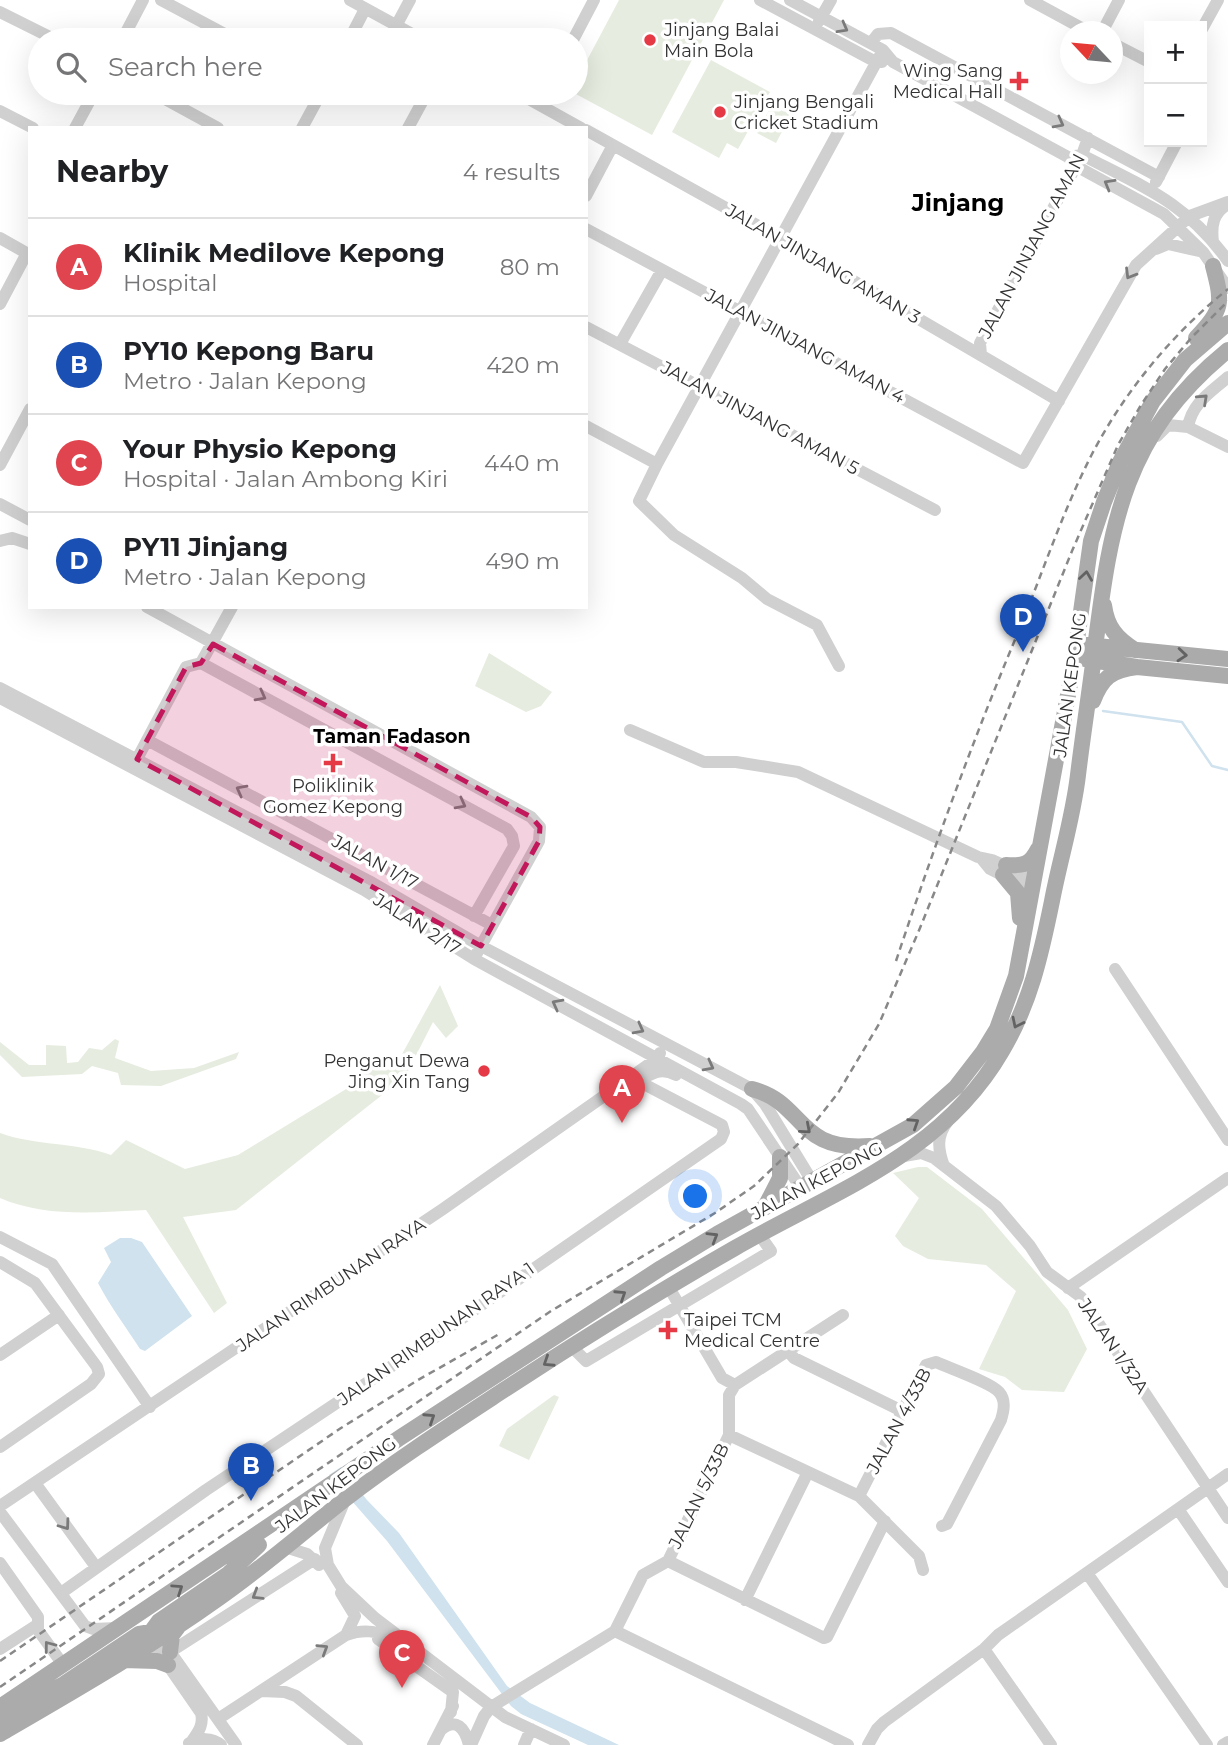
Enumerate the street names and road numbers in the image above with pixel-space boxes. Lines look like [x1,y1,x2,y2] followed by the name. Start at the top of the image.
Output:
[973,150,1090,343] street label: JALAN JINJANG AMAN
[721,199,924,329] street label: JALAN JINJANG AMAN 3
[701,284,909,408] street label: JALAN JINJANG AMAN 4
[656,356,863,480] street label: JALAN JINJANG AMAN 5
[1049,611,1091,760] street label: JALAN KEPONG
[327,830,422,894] street label: JALAN 1/17
[369,888,465,959] street label: JALAN 2/17
[747,1137,887,1225] street label: JALAN KEPONG
[231,1213,430,1357] street label: JALAN RIMBUNAN RAYA
[333,1258,538,1411] street label: JALAN RIMBUNAN RAYA 1
[1073,1293,1153,1398] street label: JALAN 1/32A
[861,1364,936,1479] street label: JALAN 4/33B
[270,1432,401,1538] street label: JALAN KEPONG
[664,1440,734,1553] street label: JALAN 5/33B

